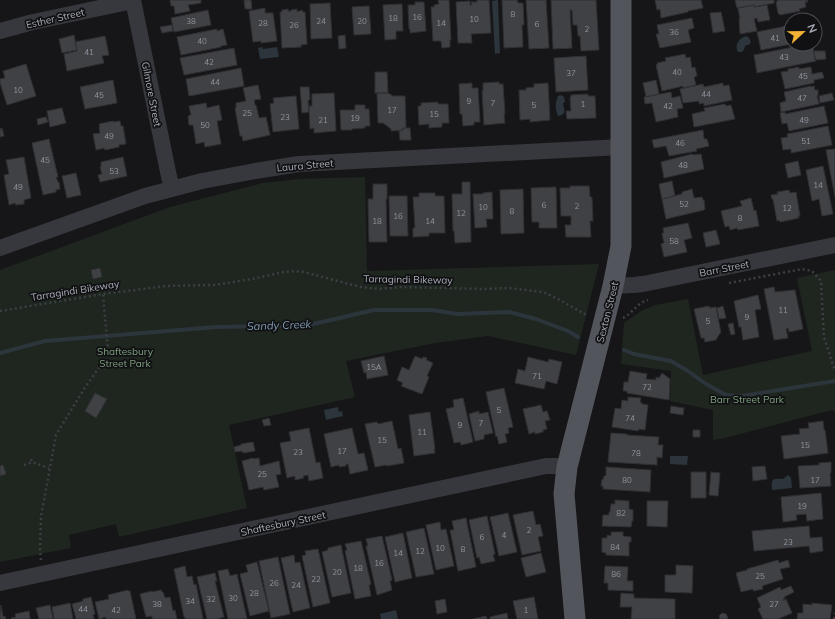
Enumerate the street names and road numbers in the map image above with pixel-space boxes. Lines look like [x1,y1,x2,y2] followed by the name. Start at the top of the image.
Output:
[25,5,86,32] street label: Esther Street
[139,61,164,128] street label: Gilmore Street
[276,156,335,174] street label: Laura Street
[698,257,751,280] street label: Barr Street
[363,272,453,287] street label: Tarragindi Bikeway
[30,277,121,304] street label: Tarragindi Bikeway
[594,280,621,344] street label: Sexton Street
[240,508,327,539] street label: Shaftesbury Street

